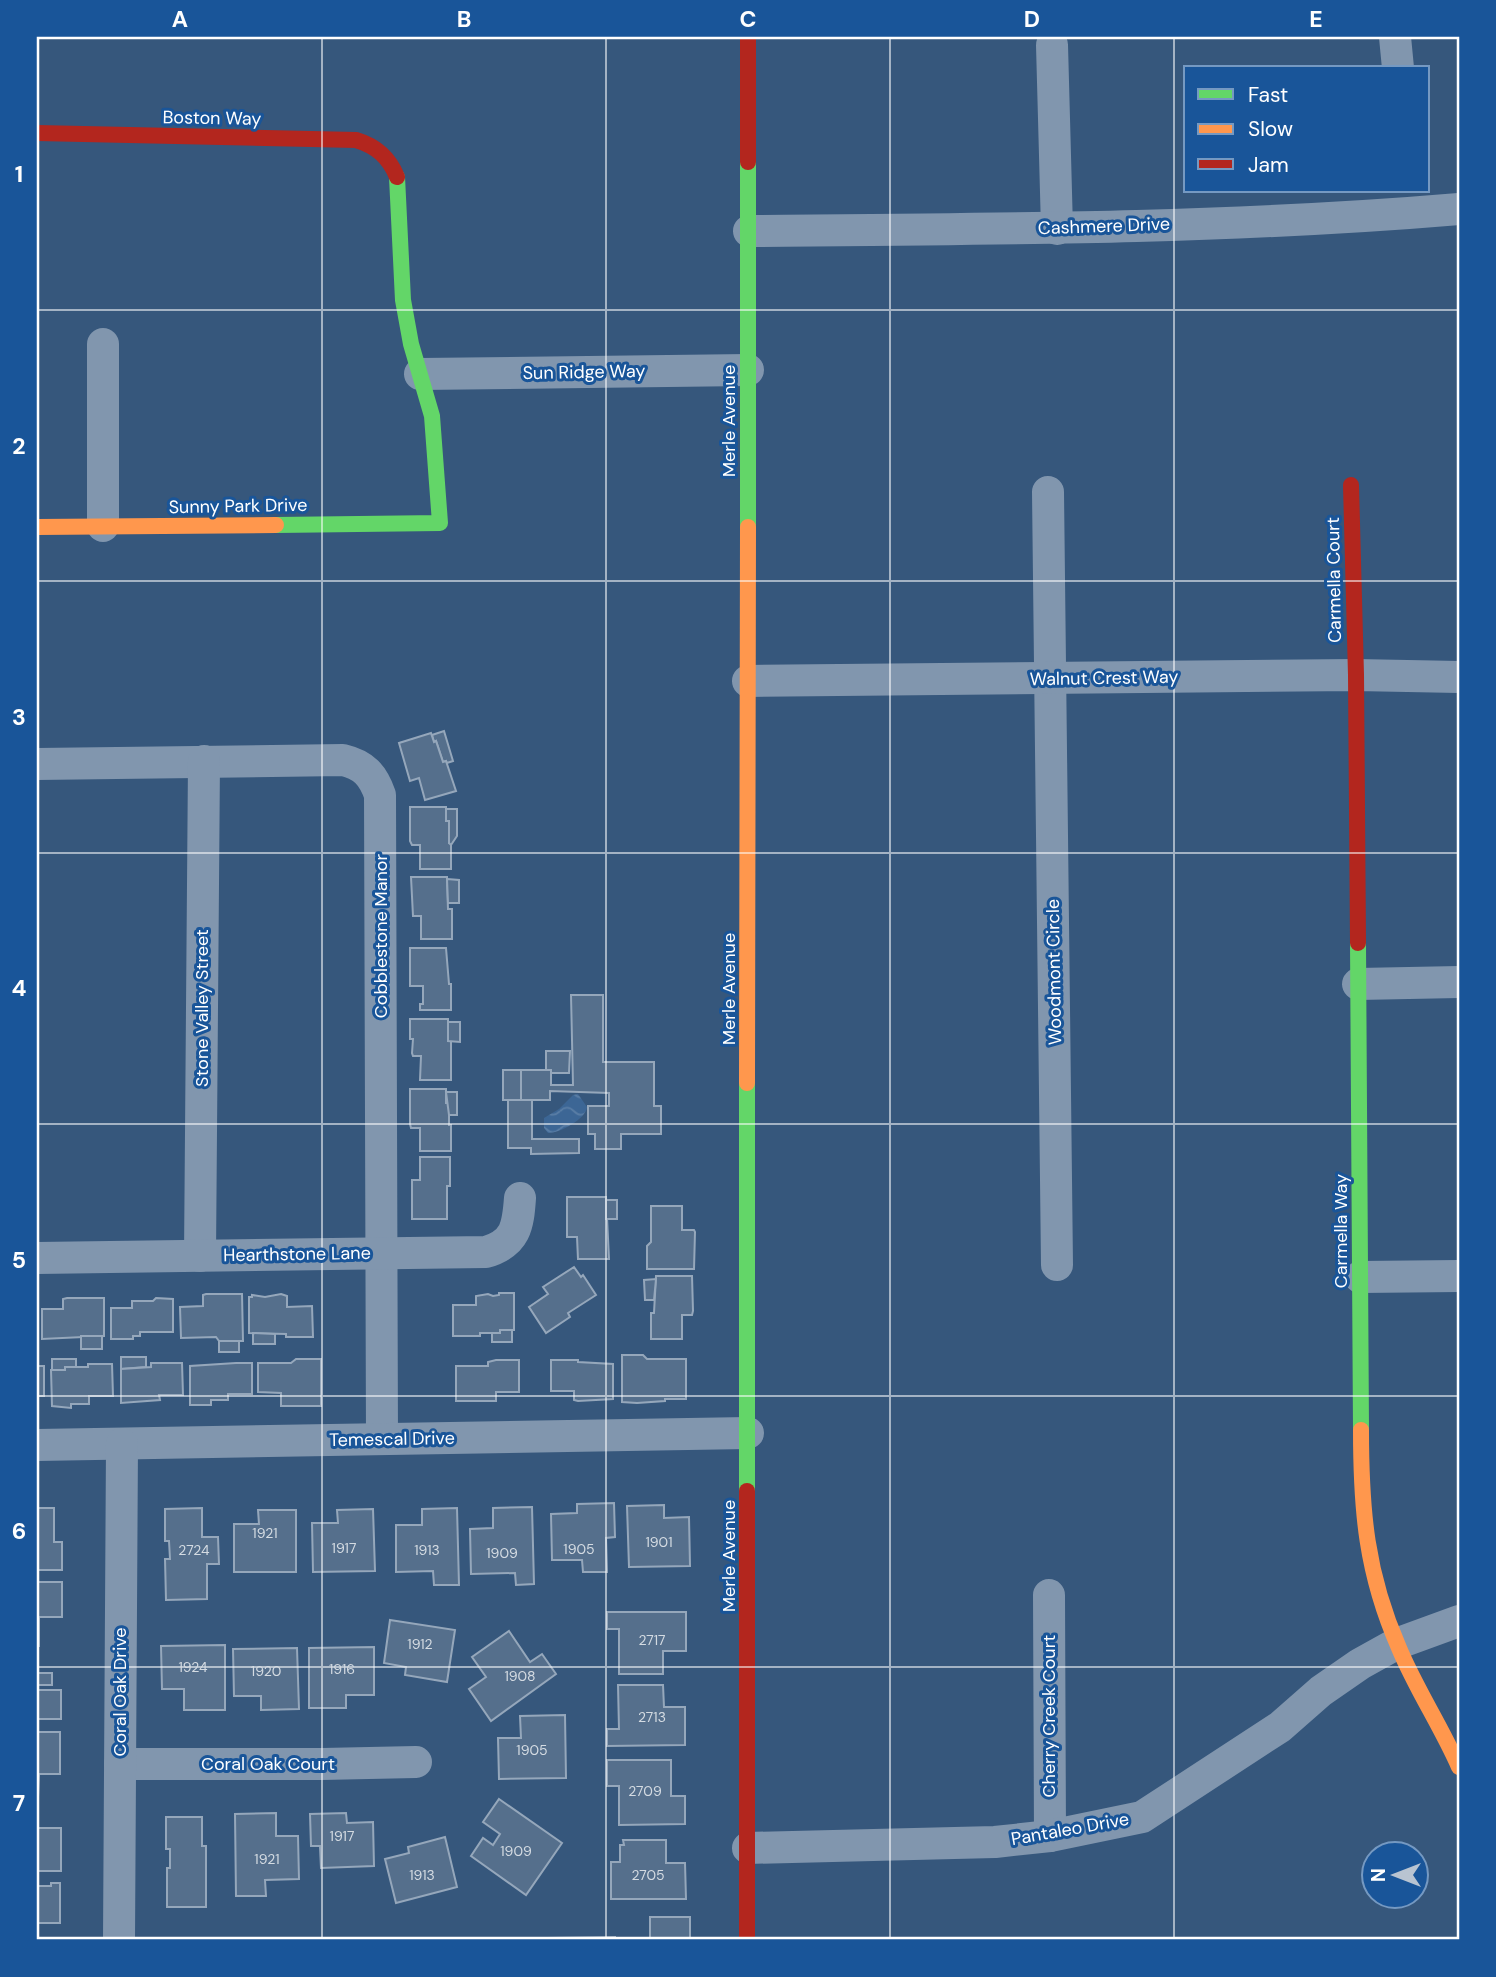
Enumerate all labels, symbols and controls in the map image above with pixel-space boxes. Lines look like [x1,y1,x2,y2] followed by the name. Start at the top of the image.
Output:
[172,4,188,34] text: A
[457,4,471,34] text: B
[740,4,756,34] text: C
[1024,4,1040,34] text: D
[1309,4,1323,34] text: E
[1184,66,1430,192] legend
[1248,81,1288,109] text: Fast
[162,105,262,131] street label: Boston Way
[1248,115,1293,143] text: Slow
[1248,151,1289,179] text: Jam
[15,159,23,189] text: 1
[1037,212,1171,240] street label: Cashmere Drive
[522,359,646,385] street label: Sun Ridge Way
[717,365,741,477] street label: Merle Avenue
[12,431,26,461] text: 2
[168,493,308,519] street label: Sunny Park Drive
[1321,517,1347,643] street label: Carmella Court
[1029,665,1179,691] street label: Walnut Crest Way
[12,702,26,732] text: 3
[369,853,393,1018] street label: Cobblestone Manor
[1041,899,1067,1045] street label: Woodmont Circle
[190,929,214,1087] street label: Stone Valley Street
[717,933,741,1045] street label: Merle Avenue
[12,973,27,1003] text: 4
[1329,1174,1353,1288] street label: Carmella Way
[223,1241,371,1267] street label: Hearthstone Lane
[12,1245,26,1275] text: 5
[329,1426,455,1452] street label: Temescal Drive
[717,1500,741,1612] street label: Merle Avenue
[12,1516,26,1546] text: 6
[252,1524,278,1542] house number: 1921
[645,1533,673,1551] house number: 1901
[332,1539,356,1557] house number: 1917
[563,1540,595,1558] house number: 1905
[178,1541,210,1559] house number: 2724
[414,1541,440,1559] house number: 1913
[486,1544,518,1562] house number: 1909
[108,1627,132,1757] street label: Coral Oak Drive
[638,1631,666,1649] house number: 2717
[407,1635,433,1653] house number: 1912
[1037,1635,1061,1797] street label: Cherry Creek Court
[178,1658,208,1676] house number: 1924
[329,1660,355,1678] house number: 1916
[251,1662,281,1680] house number: 1920
[504,1667,536,1685] house number: 1908
[638,1708,666,1726] house number: 2713
[516,1741,548,1759] house number: 1905
[201,1752,335,1776] street label: Coral Oak Court
[628,1782,662,1800] house number: 2709
[13,1788,25,1818] text: 7
[1009,1807,1131,1851] street label: Pantaleo Drive
[330,1827,354,1845] house number: 1917
[1360,1840,1430,1910] north arrow
[500,1842,532,1860] house number: 1909
[254,1850,280,1868] house number: 1921
[409,1866,435,1884] house number: 1913
[631,1866,665,1884] house number: 2705
[1366,1868,1391,1882] text: N

